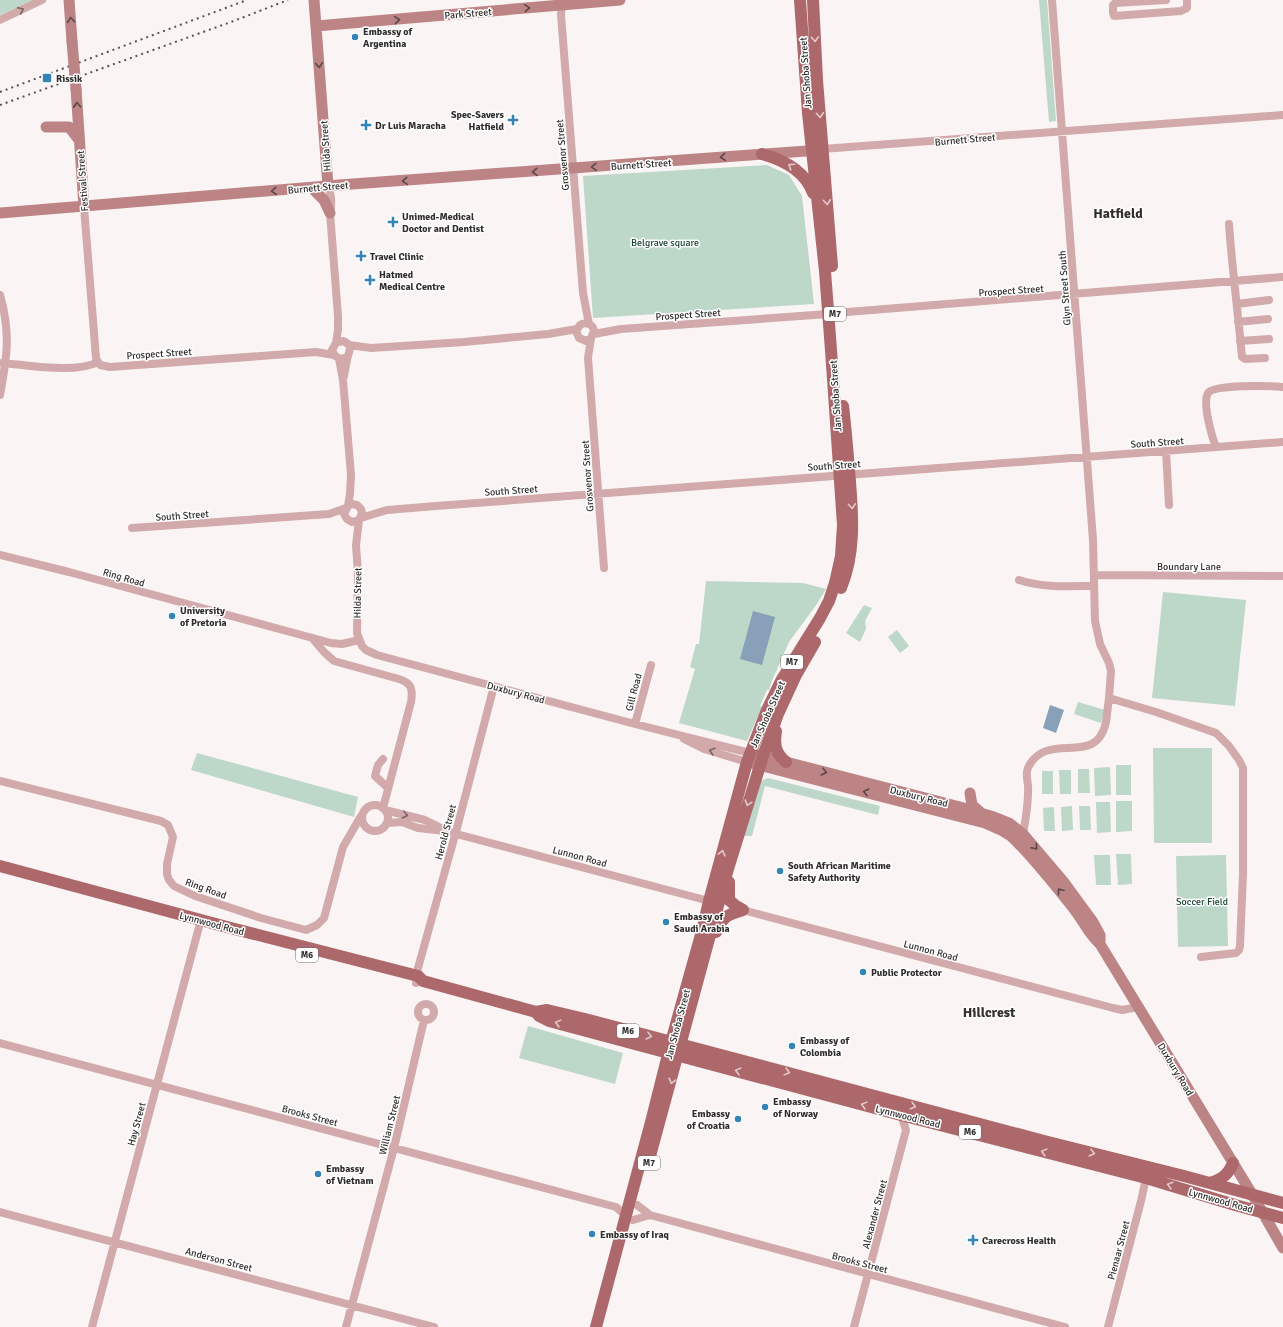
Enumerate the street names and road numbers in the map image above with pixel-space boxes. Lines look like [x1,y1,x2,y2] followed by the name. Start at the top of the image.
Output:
[444,6,493,22] street label: Park Street
[797,36,814,109] street label: Jan Shoba Street
[554,118,572,191] street label: Grosvenor Street
[318,120,334,172] street label: Hilda Street
[934,131,996,149] street label: Burnett Street
[75,149,91,212] street label: Festival Street
[610,157,672,173] street label: Burnett Street
[287,179,349,197] street label: Burnett Street
[1056,250,1074,326] street label: Glyn Street South
[978,283,1045,299] street label: Prospect Street
[655,307,722,323] street label: Prospect Street
[824,307,846,321] road number: M7
[126,346,193,362] street label: Prospect Street
[827,359,844,432] street label: Jan Shoba Street
[1130,435,1185,451] street label: South Street
[579,439,596,512] street label: Grosvenor Street
[807,458,862,474] street label: South Street
[484,483,539,499] street label: South Street
[155,508,210,524] street label: South Street
[1157,561,1221,573] street label: Boundary Lane
[101,566,146,590] street label: Ring Road
[352,567,364,619] street label: Hilda Street
[781,655,803,669] road number: M7
[623,672,645,712] street label: Gill Road
[485,679,546,706] street label: Duxbury Road
[748,679,788,750] street label: Jan Shoba Street
[888,784,949,810] street label: Duxbury Road
[433,803,459,861] street label: Herold Street
[551,844,608,870] street label: Lunnon Road
[183,876,228,902] street label: Ring Road
[178,910,245,938] street label: Lynnwood Road
[902,938,959,964] street label: Lunnon Road
[296,948,318,962] road number: M6
[663,988,693,1060] street label: Jan Shoba Street
[617,1024,639,1038] road number: M6
[1155,1041,1196,1098] street label: Duxbury Road
[377,1094,403,1156] street label: William Street
[125,1101,149,1147] street label: Hay Street
[280,1103,340,1129] street label: Brooks Street
[874,1103,942,1131] street label: Lynnwood Road
[959,1125,981,1139] road number: M6
[638,1156,660,1170] road number: M7
[860,1178,890,1250] street label: Alexander Street
[1187,1186,1254,1216] street label: Lynnwood Road
[1105,1219,1133,1281] street label: Pienaar Street
[184,1245,254,1275] street label: Anderson Street
[830,1250,890,1276] street label: Brooks Street

